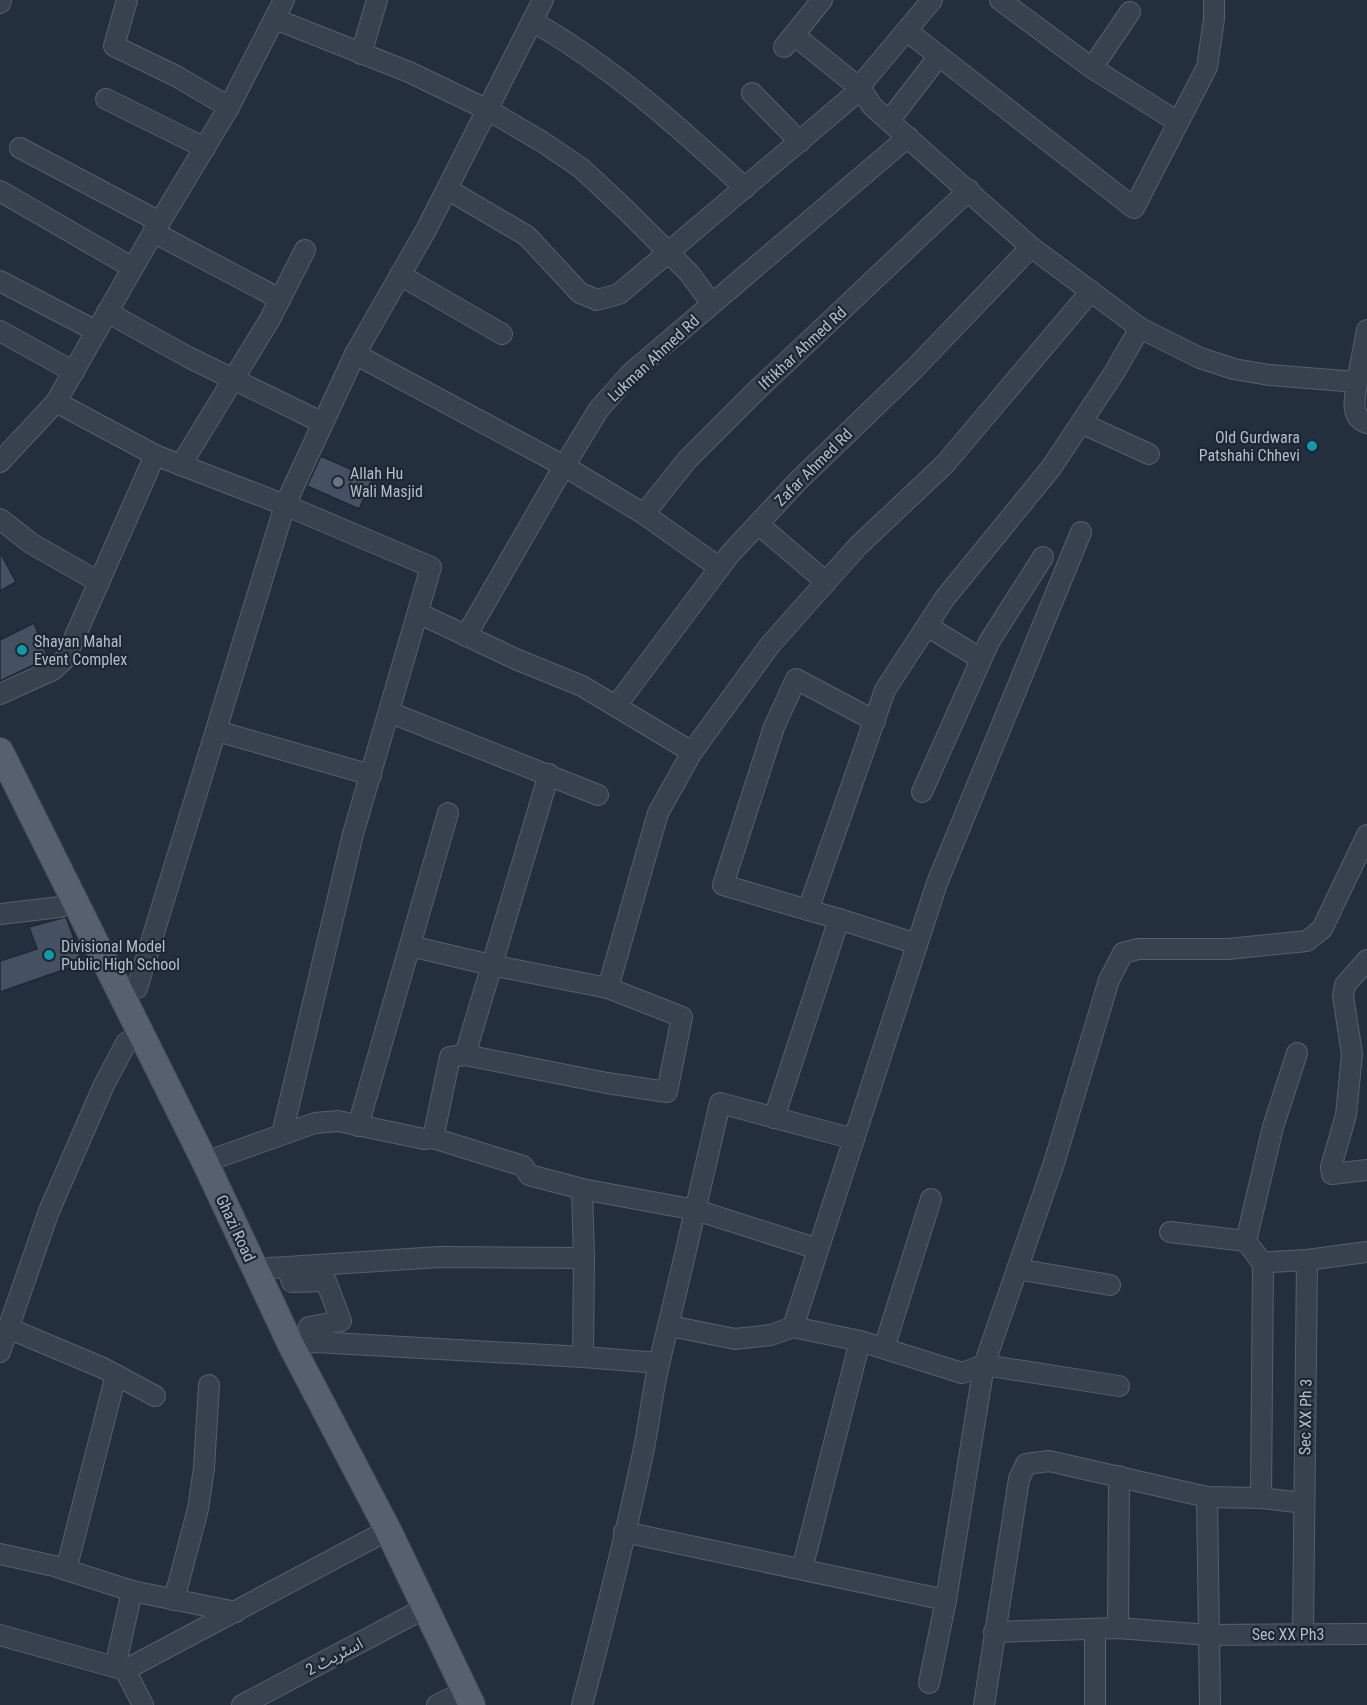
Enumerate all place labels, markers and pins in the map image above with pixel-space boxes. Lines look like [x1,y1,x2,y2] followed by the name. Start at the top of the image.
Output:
[1199,428,1300,465] place label: Old Gurdwara Patshahi Chhevi
[1305,439,1319,453] marker: Old Gurdwara Patshahi Chhevi
[350,464,423,501] place label: Allah Hu Wali Masjid
[331,475,345,489] marker: Allah Hu Wali Masjid
[34,632,127,669] place label: Shayan Mahal Event Complex
[15,643,29,657] marker: Shayan Mahal Event Complex
[61,937,180,974] place label: Divisional Model Public High School
[42,948,56,962] marker: Divisional Model Public High School

